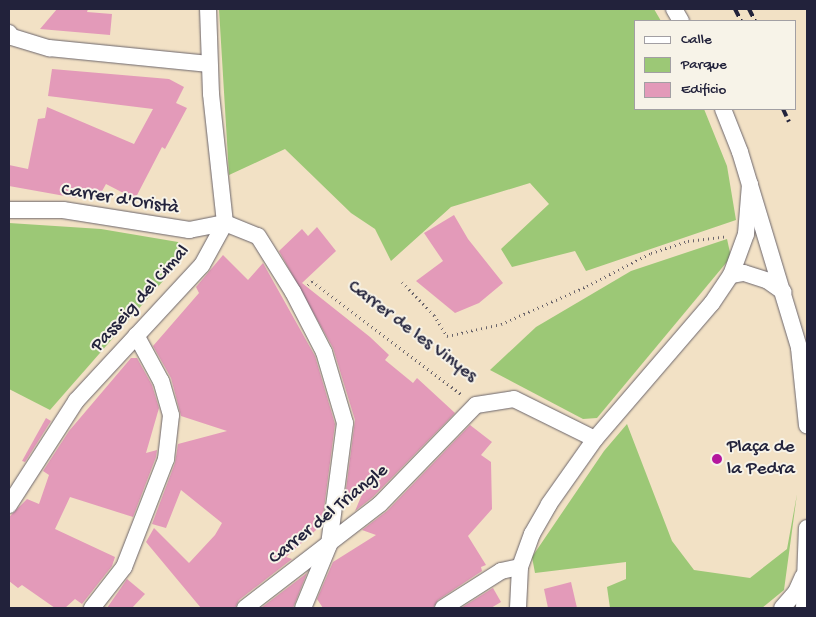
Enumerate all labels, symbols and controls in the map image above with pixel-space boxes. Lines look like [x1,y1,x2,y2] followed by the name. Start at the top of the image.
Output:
[634,20,796,110] legend
[681,31,712,49] text: Calle
[681,56,727,74] text: Parque
[681,81,726,99] text: Edificio
[60,179,180,221] street label: Carrer d'Oristà
[87,241,195,357] street label: Passeig del Cimal
[343,276,481,388] street label: Carrer de les Vinyes
[727,437,795,481] place label: Plaça de la Pedra
[711,453,723,465] marker: Plaça de la Pedra
[265,460,393,570] street label: Carrer del Triangle

